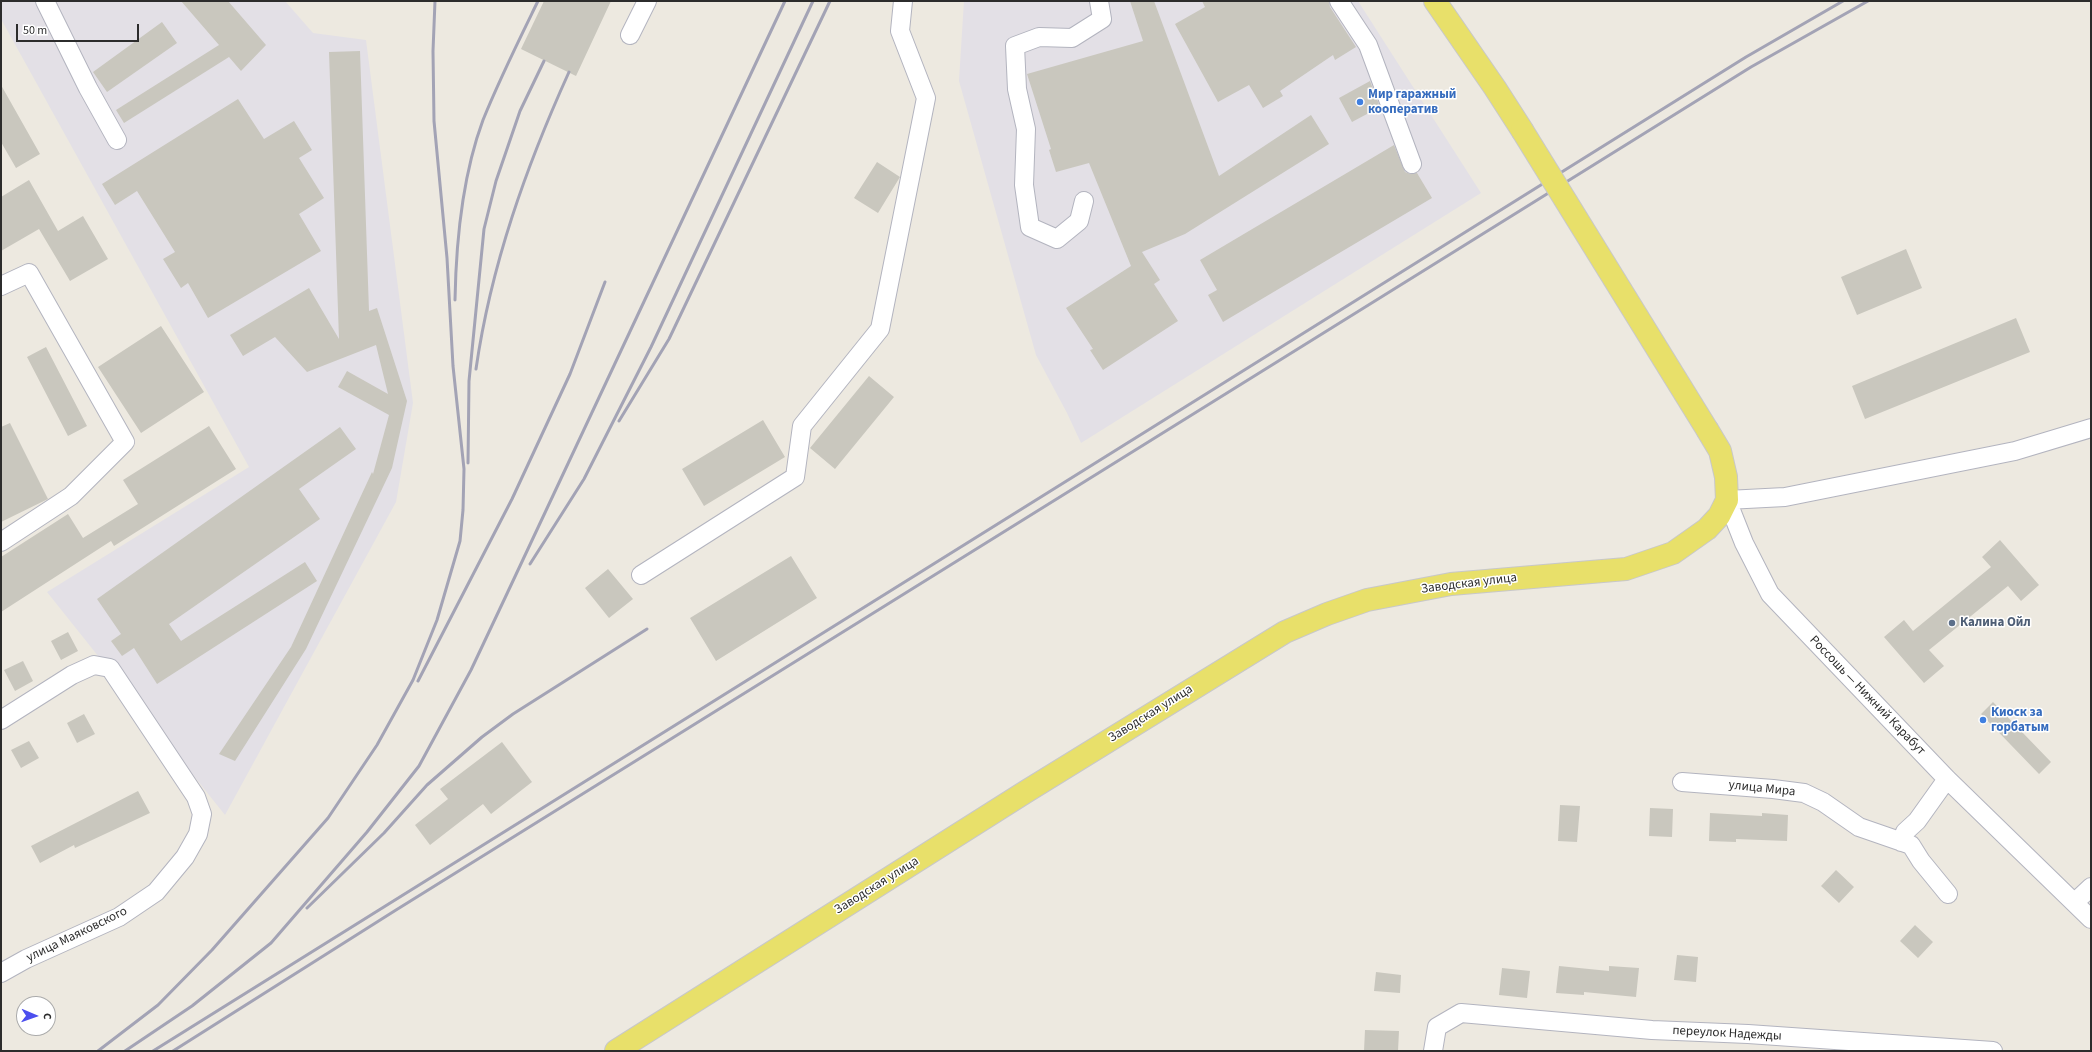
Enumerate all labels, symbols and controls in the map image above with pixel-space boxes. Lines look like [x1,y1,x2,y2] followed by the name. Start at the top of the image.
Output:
[18,16,141,42] scale bar
[23,22,47,39] text: 50 m
[1368,87,1456,118] place label: Мир гаражный кооператив
[1355,97,1365,107] marker: Мир гаражный кооператив
[1420,570,1518,598] street label: Заводская улица
[1960,615,2031,631] place label: Калина Ойл
[1947,618,1957,628] marker: Калина Ойл
[1806,633,1928,759] street label: Россошь — Нижний Карабут
[1106,682,1196,746] street label: Заводская улица
[1991,705,2049,736] place label: Киоск за горбатым
[1978,715,1988,725] marker: Киоск за горбатым
[1728,778,1796,800] street label: улица Мира
[832,854,922,918] street label: Заводская улица
[24,904,130,966] street label: улица Маяковского
[16,996,56,1036] north arrow
[40,1013,55,1020] text: С
[1672,1023,1782,1045] street label: переулок Надежды

